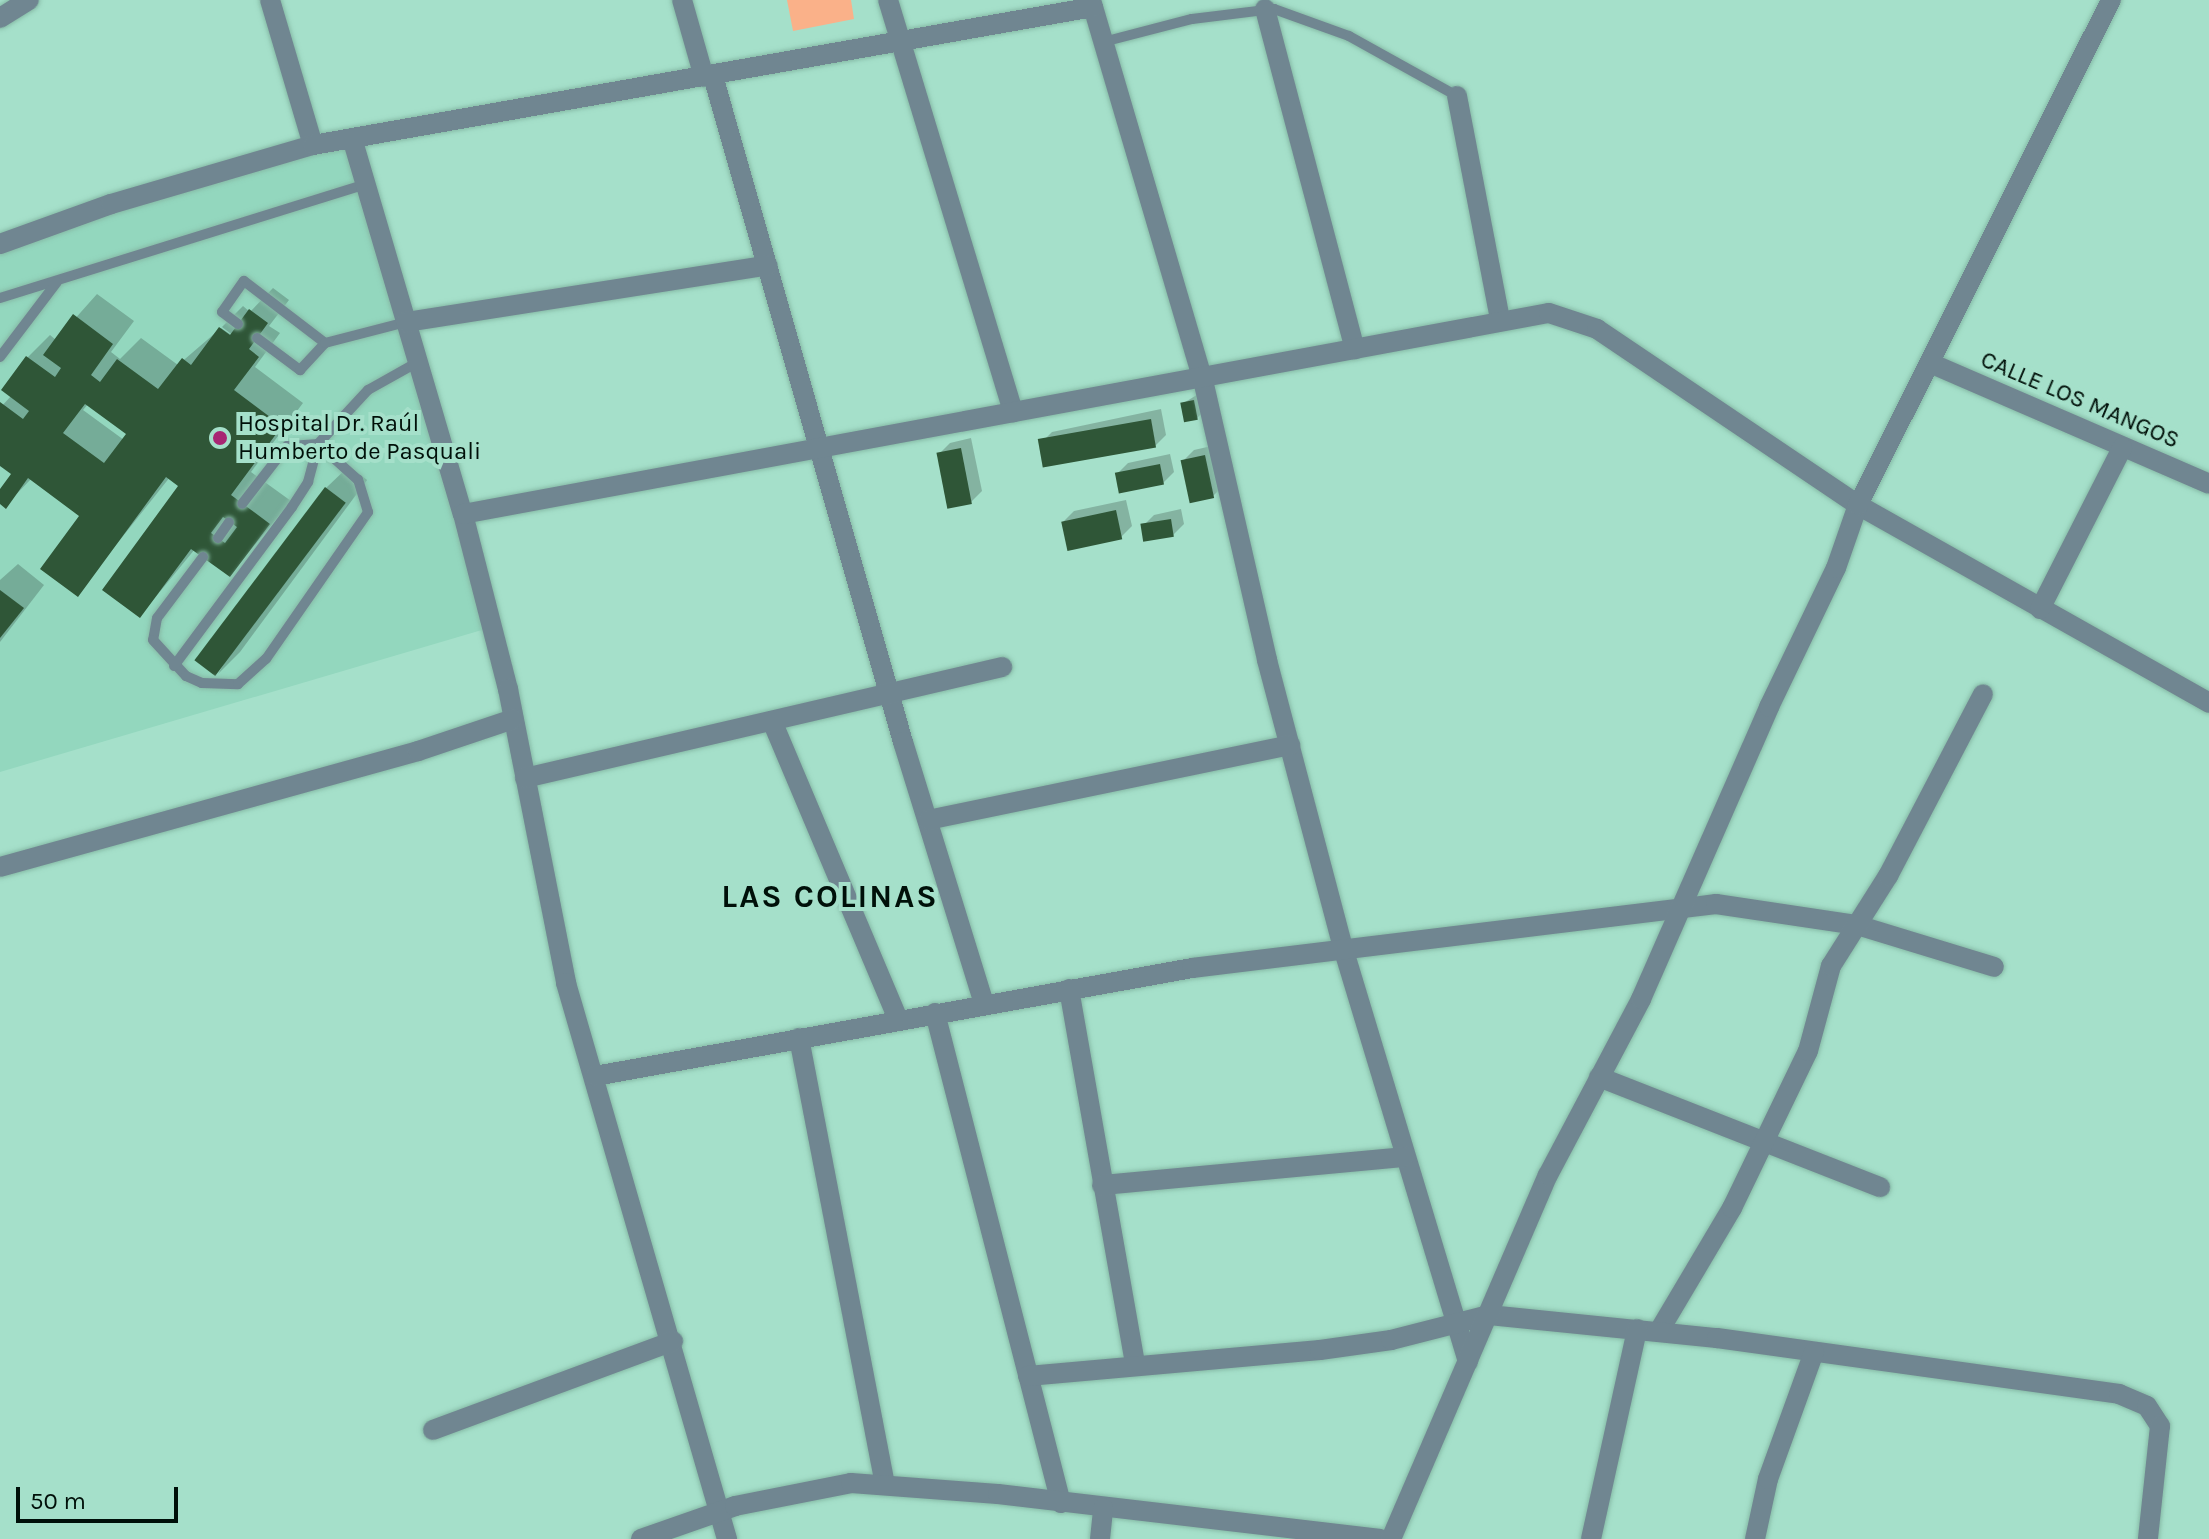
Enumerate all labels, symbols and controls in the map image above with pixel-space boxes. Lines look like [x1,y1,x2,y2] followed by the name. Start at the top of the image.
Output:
[1976,345,2184,455] street label: CALLE LOS MANGOS
[238,410,481,466] place label: Hospital Dr. Raúl Humberto de Pasquali
[209,427,231,449] marker: Hospital Dr. Raúl Humberto de Pasquali
[721,878,939,916] district label: LAS COLINAS
[20,1471,182,1521] scale bar
[30,1487,86,1515] text: 50 m

